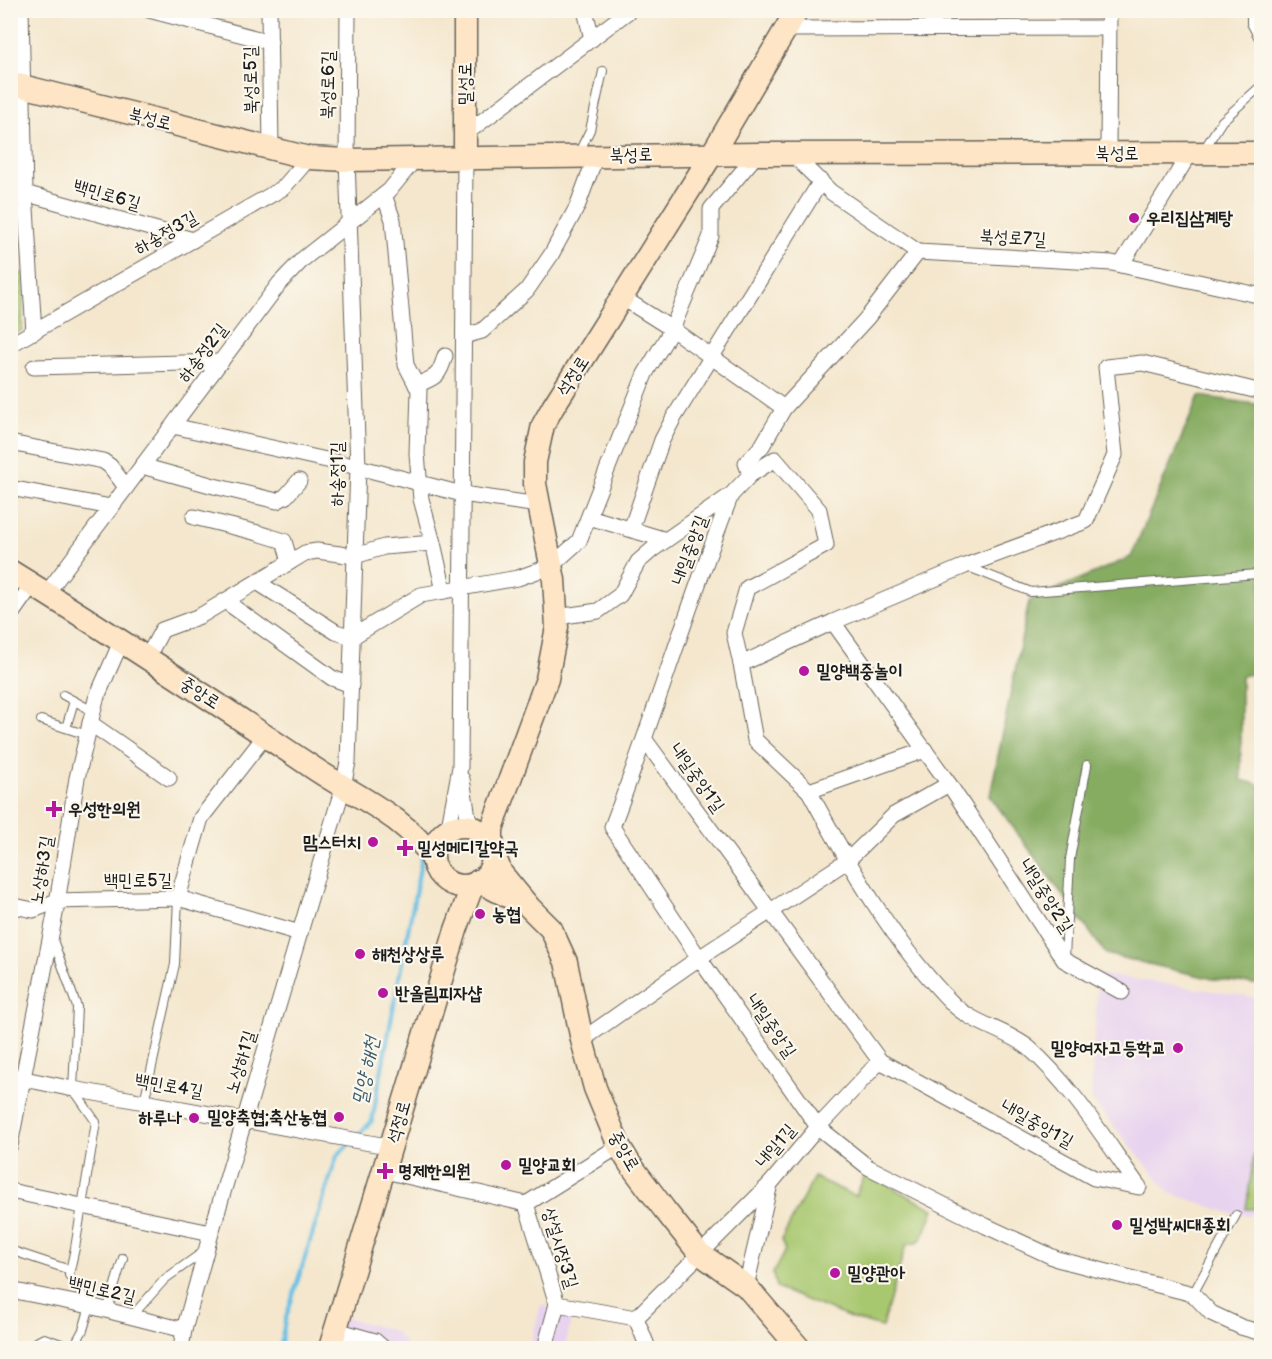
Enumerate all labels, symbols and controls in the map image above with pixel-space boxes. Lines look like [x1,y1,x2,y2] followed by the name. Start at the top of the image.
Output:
[240,45,262,114] street label: 북성로5길
[317,50,339,120] street label: 북성로6길
[455,62,476,106] street label: 밀성로
[126,104,174,134] street label: 북성로
[1095,143,1139,164] street label: 북성로
[609,144,653,166] street label: 북성로
[71,175,144,215] street label: 백민로6길
[131,206,202,259] street label: 하송정3길
[1146,208,1233,229] place label: 우리집삼계탕
[1127,211,1141,225] marker: 우리집삼계탕
[979,226,1047,250] street label: 북성로7길
[174,319,232,387] street label: 하송정2길
[552,352,594,400] street label: 석정로
[327,441,348,506] street label: 하송정1길
[668,512,712,588] street label: 내일중앙길
[816,661,903,682] place label: 밀양백중놀이
[797,664,811,678] marker: 밀양백중놀이
[176,672,224,714] street label: 중앙로
[665,740,729,817] street label: 내일중앙1길
[68,799,140,820] place label: 우성한의원
[45,800,63,818] marker: 우성한의원
[303,832,361,853] place label: 맘스터치
[26,834,58,906] street label: 노상하3길
[366,835,380,849] marker: 맘스터치
[417,838,518,859] place label: 밀성메디칼약국
[398,841,412,855] marker: 밀성메디칼약국
[1015,855,1078,937] street label: 내일중앙2길
[104,870,173,891] street label: 백민로5길
[492,904,521,925] place label: 농협
[473,907,487,921] marker: 농협
[372,944,444,965] place label: 해천상상루
[353,947,367,961] marker: 해천상상루
[395,983,482,1004] place label: 반올림피자샵
[376,986,390,1000] marker: 반올림피자샵
[742,990,801,1062] street label: 내일중앙길
[221,1027,261,1096] street label: 노상하1길
[348,1033,385,1108] water label: 밀양 해천
[1050,1038,1166,1059] place label: 밀양여자고등학교
[1171,1041,1185,1055] marker: 밀양여자고등학교
[133,1070,205,1102] street label: 백민로4길
[997,1096,1077,1153] street label: 내일중앙1길
[383,1098,415,1146] street label: 석정로
[207,1107,327,1128] place label: 밀양축협;축산농협
[139,1108,183,1129] place label: 하루나
[332,1110,346,1124] marker: 밀양축협;축산농협
[187,1111,201,1125] marker: 하루나
[752,1120,801,1172] street label: 내일1길
[604,1127,644,1175] street label: 중앙로
[518,1155,576,1176] place label: 밀양교회
[499,1158,513,1172] marker: 밀양교회
[398,1161,470,1182] place label: 명제한의원
[376,1162,394,1180] marker: 명제한의원
[538,1205,582,1291] street label: 상설시장3길
[1129,1215,1230,1236] place label: 밀성박씨대종회
[1110,1218,1124,1232] marker: 밀성박씨대종회
[847,1263,905,1284] place label: 밀양관아
[828,1266,842,1280] marker: 밀양관아
[66,1272,138,1308] street label: 백민로2길

